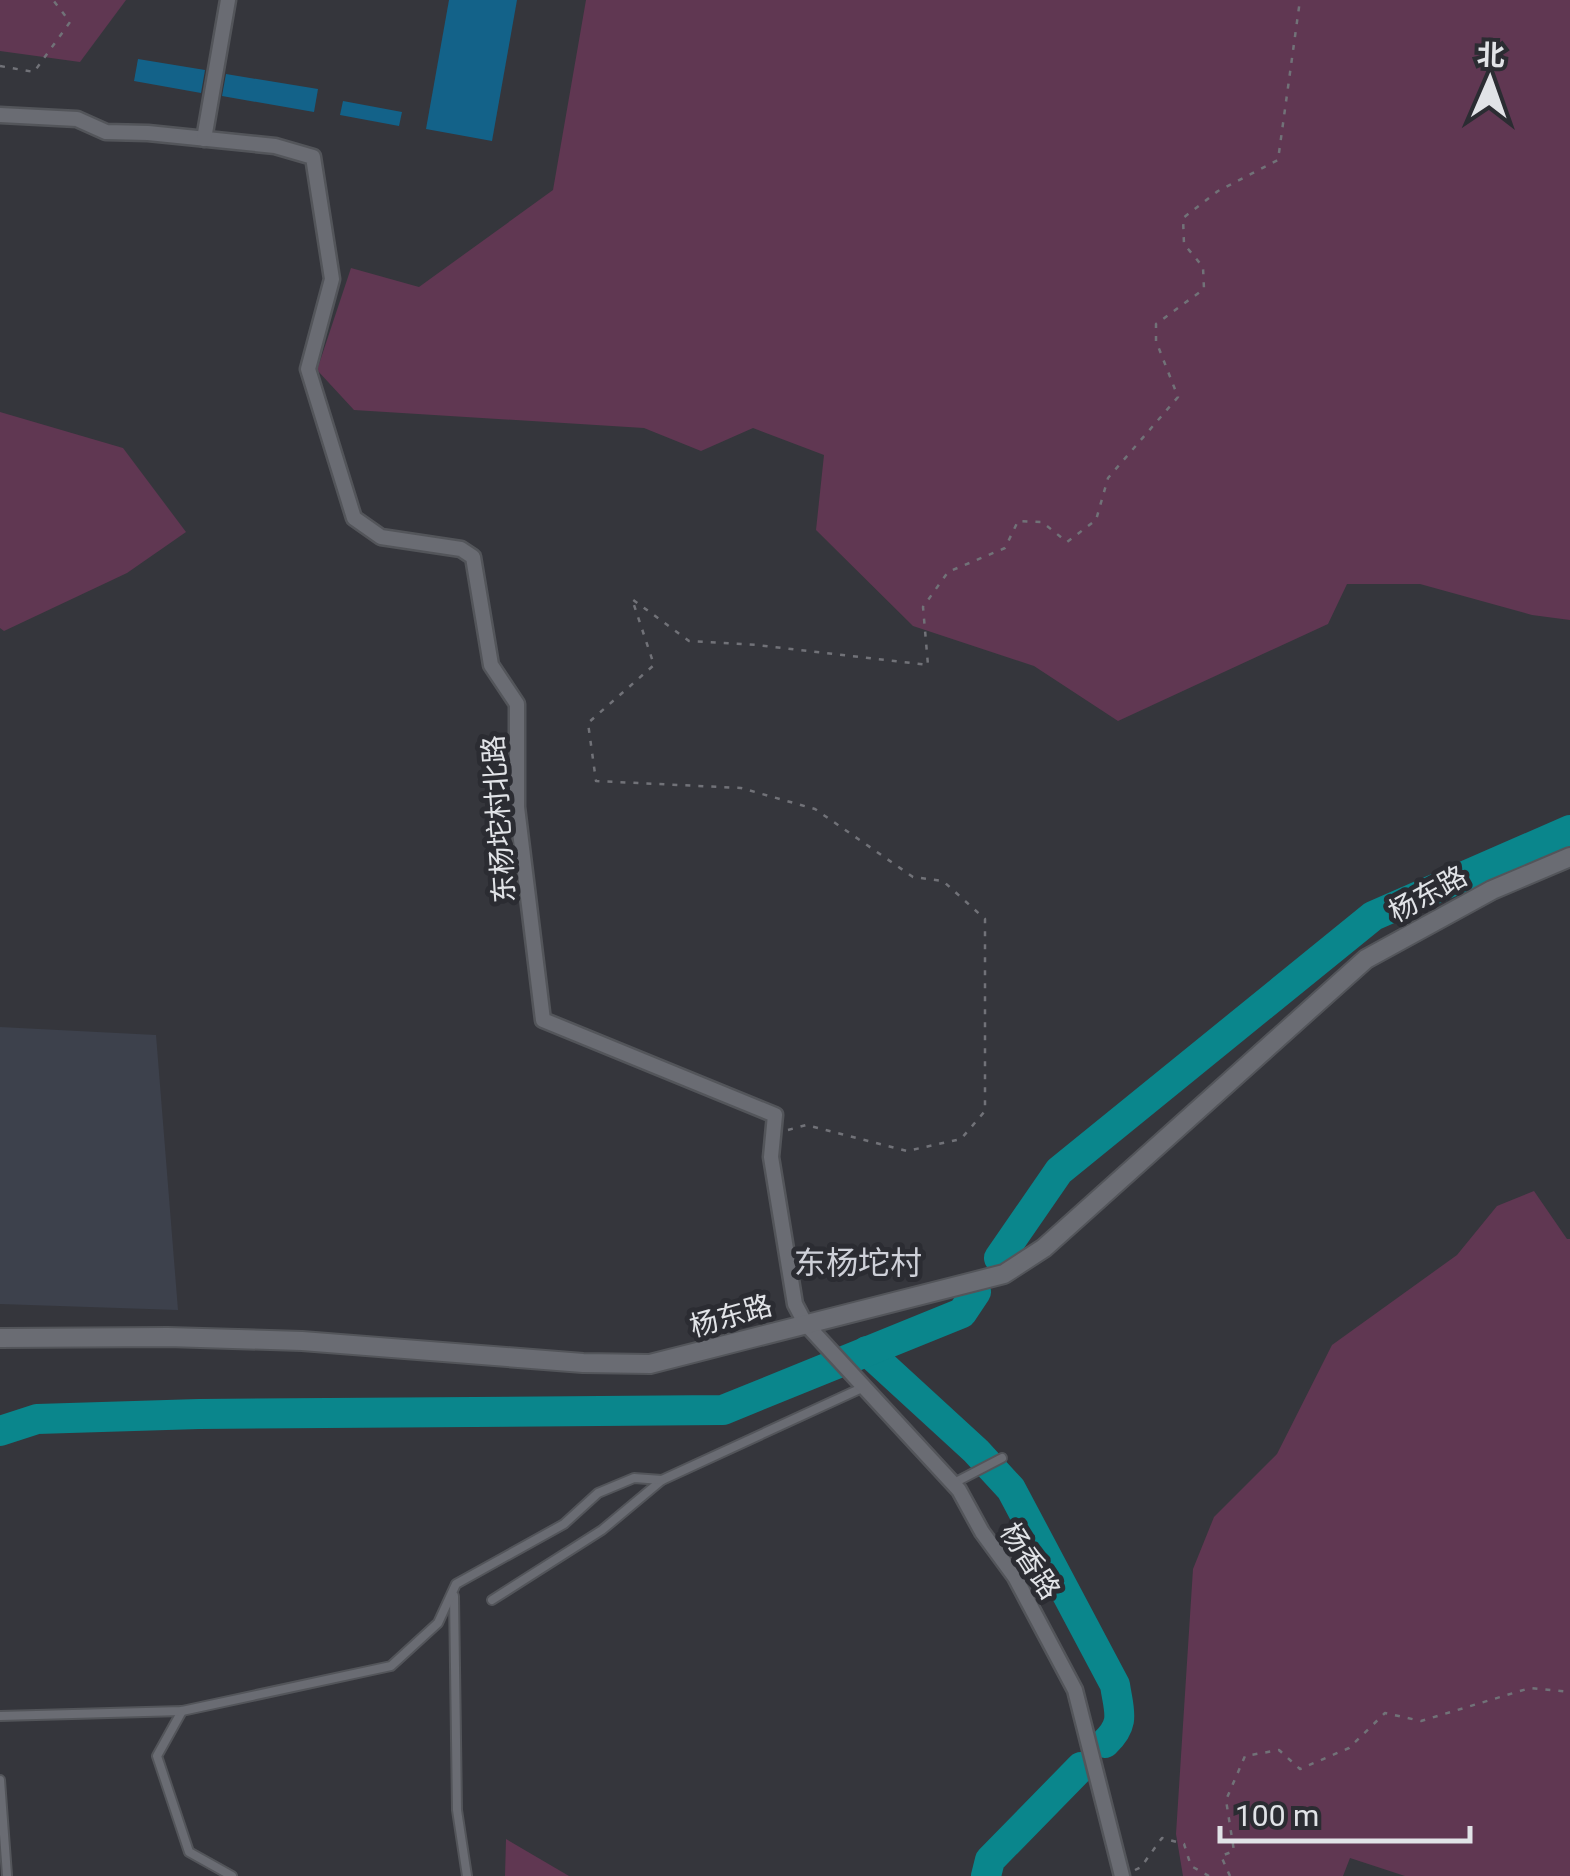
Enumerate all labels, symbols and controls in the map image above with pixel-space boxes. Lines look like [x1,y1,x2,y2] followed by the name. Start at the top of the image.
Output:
[1440,30,1540,130] north arrow
[1476,39,1505,72] text: 北
[477,734,521,904] street label: 东杨坨村北路
[1383,859,1473,929] street label: 杨东路
[794,1244,922,1282] district label: 东杨坨村
[686,1289,776,1343] street label: 杨东路
[993,1517,1067,1605] street label: 杨香路
[1220,1781,1470,1843] scale bar
[1235,1798,1319,1833] text: 100 m

